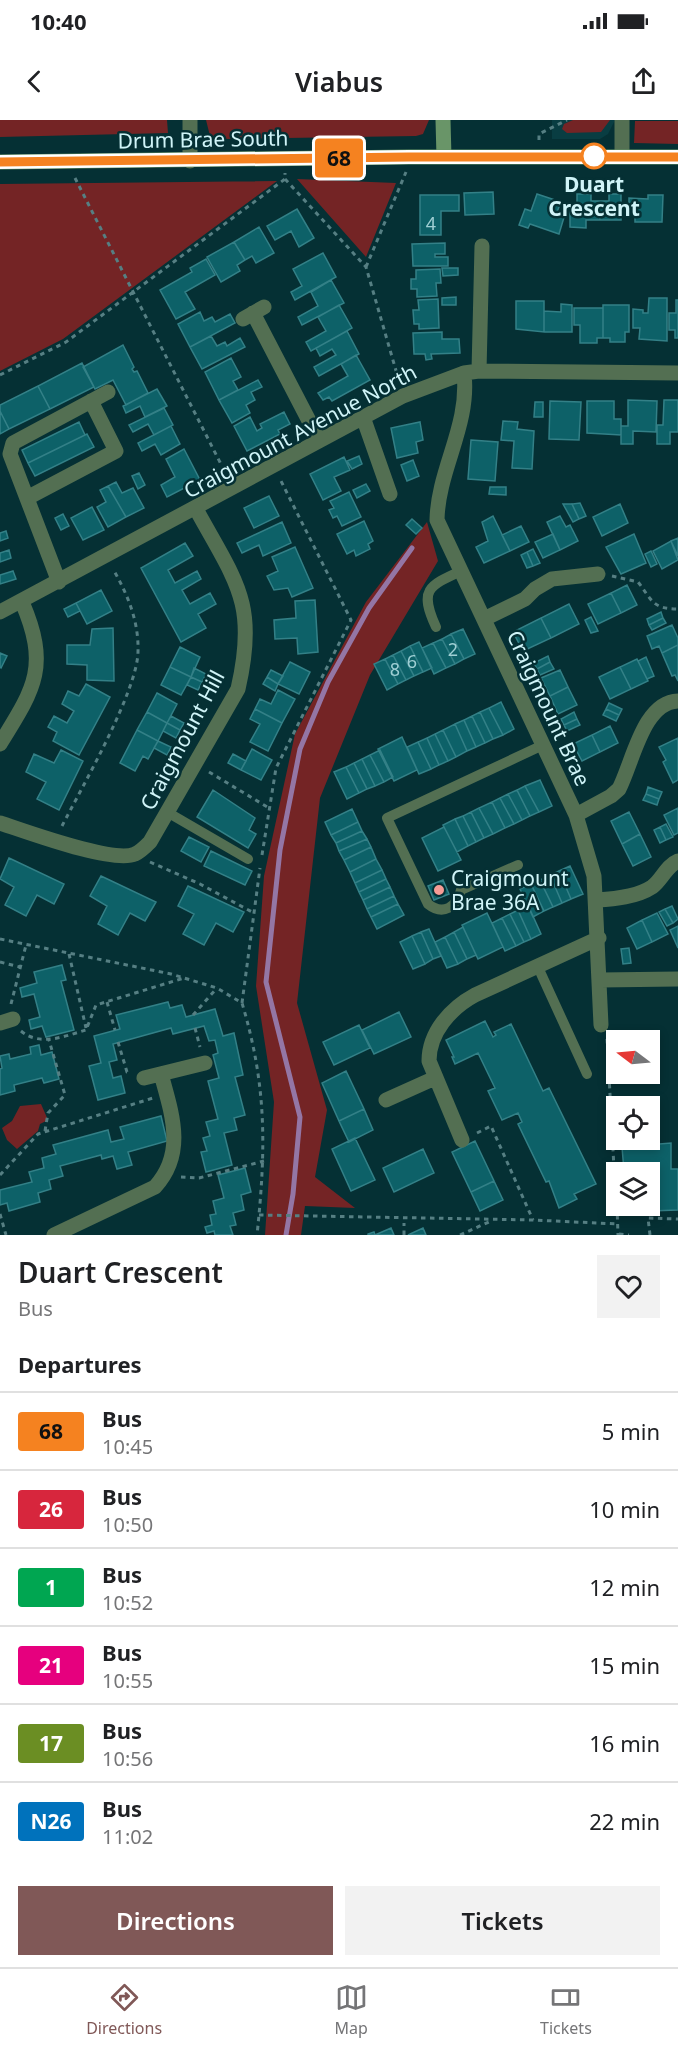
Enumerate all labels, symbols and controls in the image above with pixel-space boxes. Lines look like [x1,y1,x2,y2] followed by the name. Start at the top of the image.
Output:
[30,6,87,36] text: 10:40
[295,63,383,100] text: Viabus
[18,65,51,98] icon: back
[627,65,660,98] icon: share
[117,124,289,154] street label: Drum Brae South
[312,138,366,177] line badge: 68
[581,143,607,169] marker: Duart Crescent
[327,144,351,172] text: 68
[548,170,640,222] place label: Duart Crescent
[426,211,436,235] house number: 4
[179,358,421,504] street label: Craigmount Avenue North
[501,626,597,790] street label: Craigmount Brae
[448,637,458,661] house number: 2
[407,649,417,673] house number: 6
[390,657,400,681] house number: 8
[133,665,231,815] street label: Craigmount Hill
[451,864,569,916] place label: Craigmount Brae 36A
[432,883,446,897] marker: Craigmount Brae 36A
[606,1030,660,1084] north arrow
[606,1030,660,1216] map controls
[606,1096,660,1150] button: locate
[606,1162,660,1216] button: layers
[18,1253,223,1291] text: Duart Crescent
[597,1255,660,1318] button: heart
[18,1295,53,1322] text: Bus
[18,1349,142,1379] text: Departures
[102,1403,142,1433] text: Bus
[602,1416,660,1446] text: 5 min
[39,1417,63,1445] text: 68
[102,1433,153,1460] text: 10:45
[102,1481,142,1511] text: Bus
[589,1494,660,1524] text: 10 min
[39,1495,63,1523] text: 26
[102,1511,153,1538] text: 10:50
[102,1559,142,1589] text: Bus
[589,1572,660,1602] text: 12 min
[45,1573,57,1601] text: 1
[102,1589,153,1616] text: 10:52
[102,1637,142,1667] text: Bus
[589,1650,660,1680] text: 15 min
[39,1651,63,1679] text: 21
[102,1667,153,1694] text: 10:55
[102,1715,142,1745] text: Bus
[589,1728,660,1758] text: 16 min
[39,1729,63,1757] text: 17
[102,1745,153,1772] text: 10:56
[102,1793,142,1823] text: Bus
[589,1806,660,1836] text: 22 min
[30,1807,72,1835] text: N26
[102,1823,153,1850] text: 11:02
[18,1886,333,1955] button: Directions
[345,1886,660,1955] button: Tickets
[86,1981,162,2039] tab: Directions
[334,1981,368,2039] tab: Map
[540,1981,592,2039] tab: Tickets

